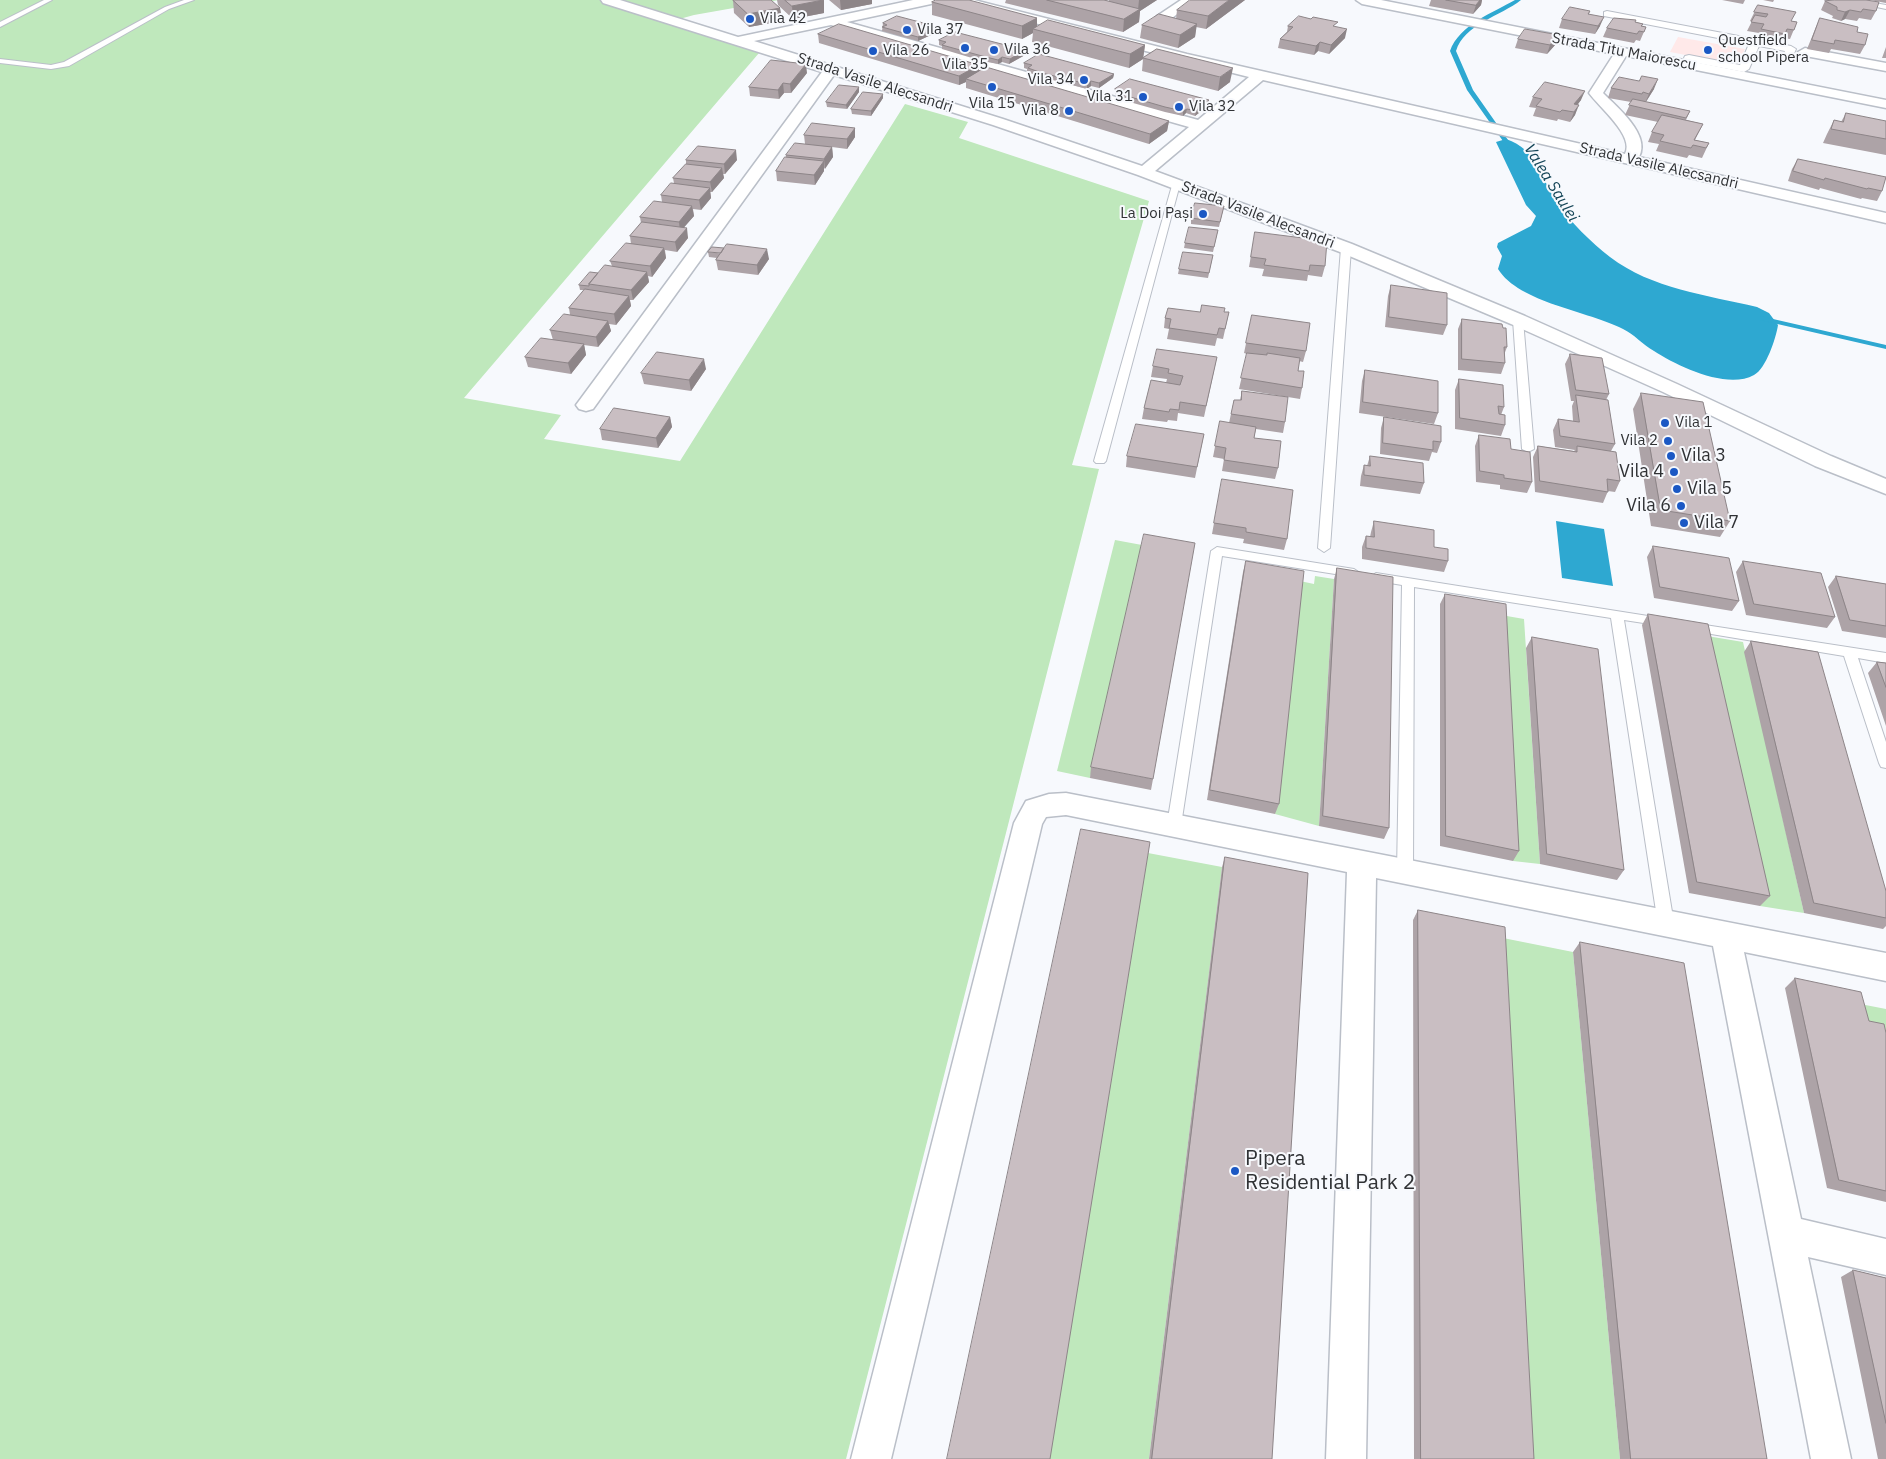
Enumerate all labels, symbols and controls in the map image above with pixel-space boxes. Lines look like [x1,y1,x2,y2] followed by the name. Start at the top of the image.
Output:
[760,10,807,28] place label: Vila 42
[744,13,756,25] marker: Vila 42
[917,21,964,39] place label: Vila 37
[901,24,913,36] marker: Vila 37
[1550,29,1698,75] street label: Strada Titu Maiorescu
[1718,32,1809,67] place label: Questfield school Pipera
[1004,41,1051,59] place label: Vila 36
[883,42,930,60] place label: Vila 26
[959,42,971,54] marker: Vila 35
[988,44,1000,56] marker: Vila 36
[1702,44,1714,56] marker: Questfield school Pipera
[867,45,879,57] marker: Vila 26
[795,49,955,117] street label: Strada Vasile Alecsandri
[942,56,988,74] place label: Vila 35
[1027,71,1074,89] place label: Vila 34
[1078,74,1090,86] marker: Vila 34
[986,81,998,93] marker: Vila 15
[1086,88,1133,106] place label: Vila 31
[1137,91,1149,103] marker: Vila 31
[969,95,1015,113] place label: Vila 15
[1189,98,1236,116] place label: Vila 32
[1173,101,1185,113] marker: Vila 32
[1021,102,1059,120] place label: Vila 8
[1063,105,1075,117] marker: Vila 8
[1578,139,1740,193] street label: Strada Vasile Alecsandri
[1520,141,1582,225] water label: Valea Saulei
[1179,177,1337,253] street label: Strada Vasile Alecsandri
[1120,205,1193,223] place label: La Doi Pași
[1197,208,1209,220] marker: La Doi Pași
[1675,414,1713,432] place label: Vila 1
[1659,417,1671,429] marker: Vila 1
[1620,432,1658,450] place label: Vila 2
[1662,435,1674,447] marker: Vila 2
[1681,445,1726,467] place label: Vila 3
[1665,450,1677,462] marker: Vila 3
[1619,461,1664,483] place label: Vila 4
[1668,466,1680,478] marker: Vila 4
[1687,478,1732,500] place label: Vila 5
[1671,483,1683,495] marker: Vila 5
[1626,495,1671,517] place label: Vila 6
[1675,500,1687,512] marker: Vila 6
[1694,512,1739,534] place label: Vila 7
[1678,517,1690,529] marker: Vila 7
[1245,1146,1415,1196] place label: Pipera Residential Park 2
[1229,1165,1241,1177] marker: Pipera Residential Park 2

